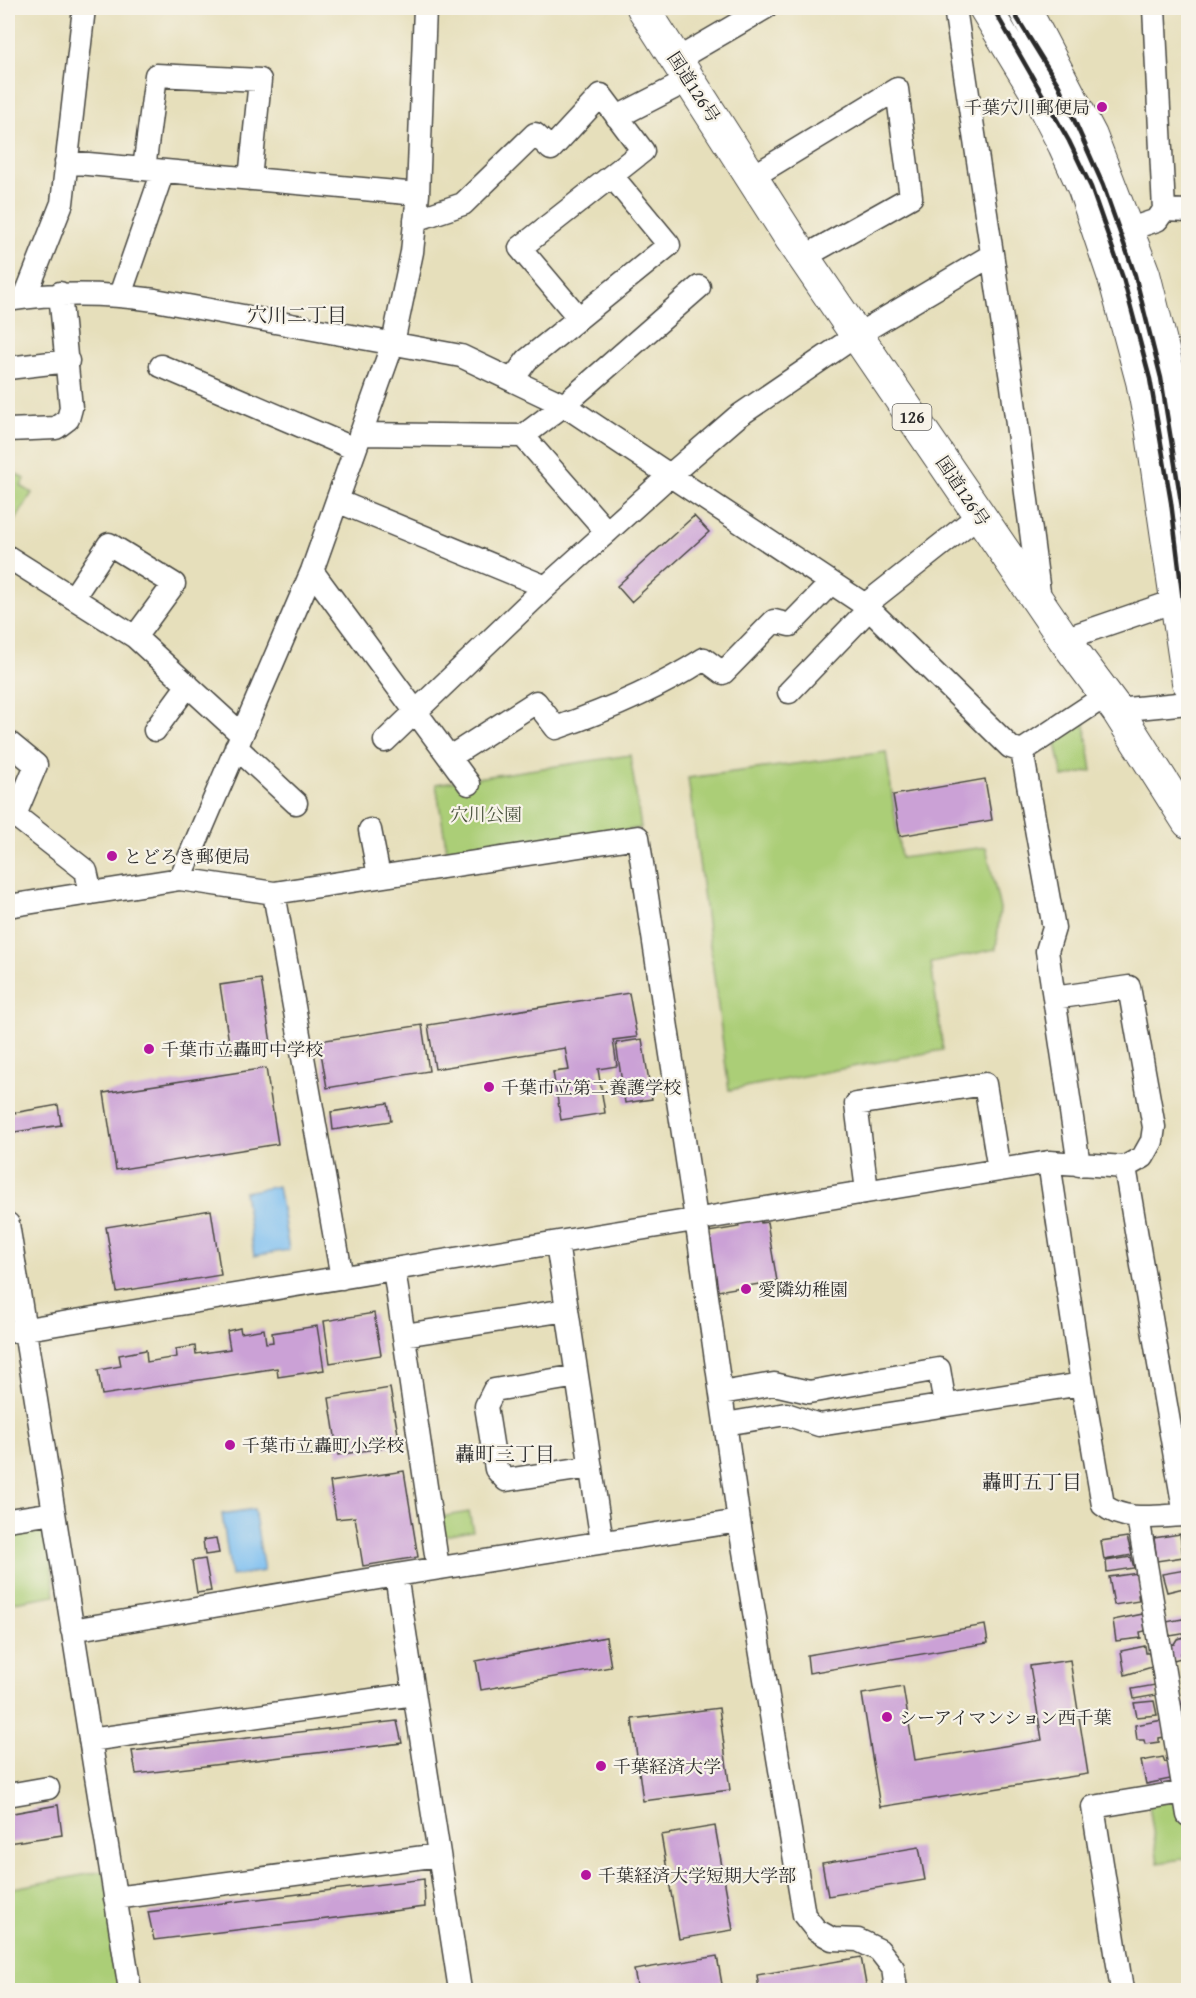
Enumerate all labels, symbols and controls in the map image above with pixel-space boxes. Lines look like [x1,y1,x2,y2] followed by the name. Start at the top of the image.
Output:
[661,46,727,128] street label: 国道126号
[964,94,1090,121] place label: 千葉穴川郵便局
[1095,100,1109,114] marker: 千葉穴川郵便局
[247,300,347,329] district label: 穴川二丁目
[892,404,932,430] road number: 126
[929,450,997,532] street label: 国道126号
[450,801,522,828] park label: 穴川公園
[124,843,250,870] place label: とどろき郵便局
[105,849,119,863] marker: とどろき郵便局
[161,1036,323,1063] place label: 千葉市立轟町中学校
[142,1042,156,1056] marker: 千葉市立轟町中学校
[501,1074,681,1101] place label: 千葉市立第二養護学校
[482,1080,496,1094] marker: 千葉市立第二養護学校
[758,1276,848,1303] place label: 愛隣幼稚園
[739,1282,753,1296] marker: 愛隣幼稚園
[242,1432,404,1459] place label: 千葉市立轟町小学校
[223,1438,237,1452] marker: 千葉市立轟町小学校
[455,1439,555,1468] district label: 轟町三丁目
[982,1467,1082,1496] district label: 轟町五丁目
[899,1704,1112,1731] place label: シーアイマンション西千葉
[880,1710,894,1724] marker: シーアイマンション西千葉
[613,1753,721,1780] place label: 千葉経済大学
[594,1759,608,1773] marker: 千葉経済大学
[598,1862,796,1889] place label: 千葉経済大学短期大学部
[579,1868,593,1882] marker: 千葉経済大学短期大学部

